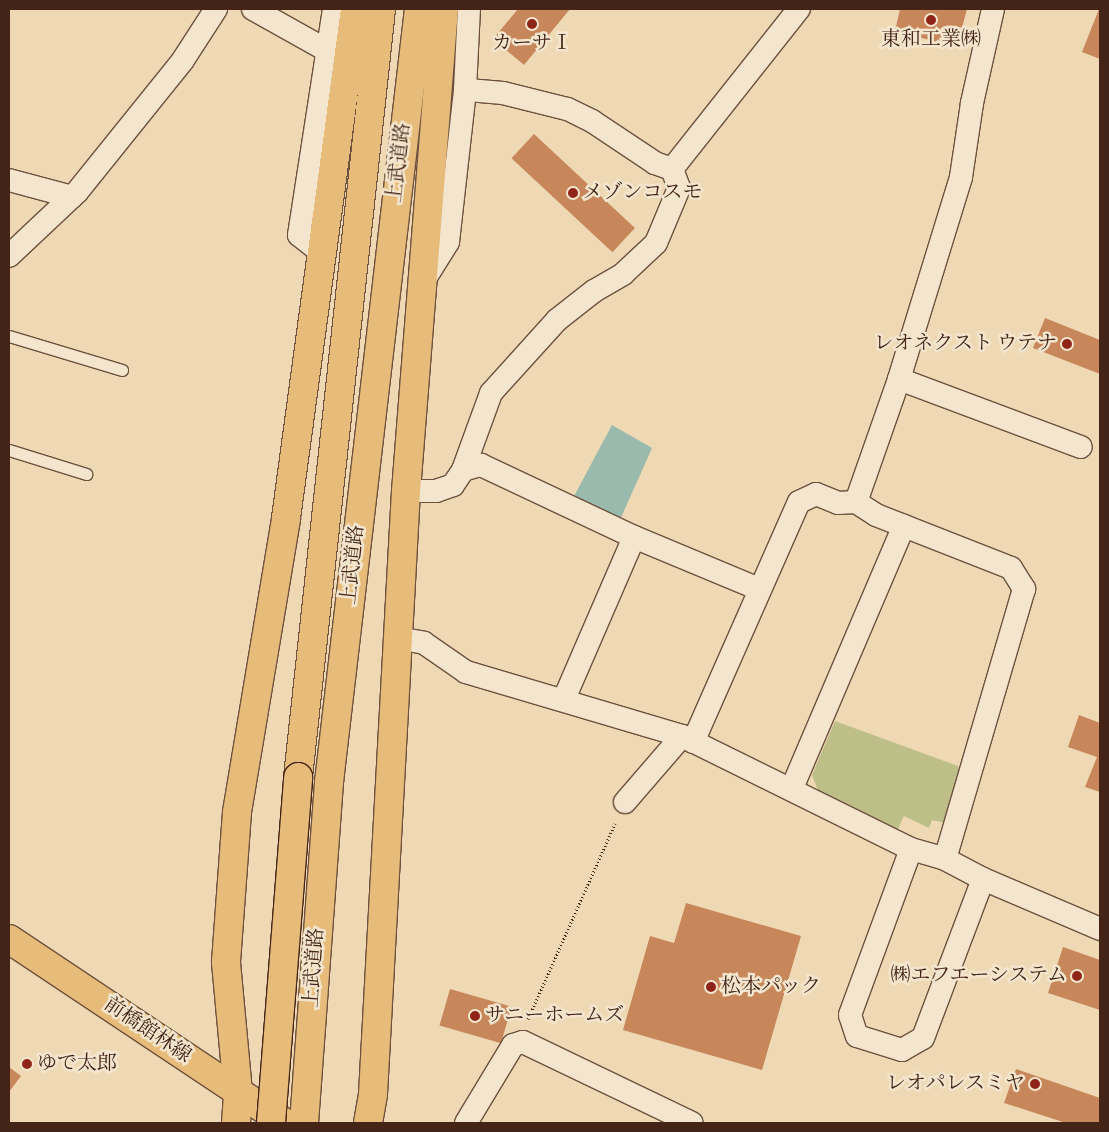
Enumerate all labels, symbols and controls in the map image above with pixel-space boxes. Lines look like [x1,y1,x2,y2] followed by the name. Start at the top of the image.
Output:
[925,14,937,26] marker: 東和工業㈱
[526,18,538,30] marker: カーサⅠ
[881,28,981,52] place label: 東和工業㈱
[492,32,572,56] place label: カーサⅠ
[383,122,417,204] street label: 上武道路
[583,181,703,205] place label: メゾンコスモ
[567,187,579,199] marker: メゾンコスモ
[873,332,1057,356] place label: レオネクスト ウテナ
[1061,338,1073,350] marker: レオネクスト ウテナ
[338,524,370,606] street label: 上武道路
[300,927,330,1009] street label: 上武道路
[887,964,1067,988] place label: ㈱エフエーシステム
[1071,970,1083,982] marker: ㈱エフエーシステム
[721,975,821,999] place label: 松本パック
[705,981,717,993] marker: 松本パック
[99,993,195,1069] street label: 前橋館林線
[485,1004,625,1028] place label: サニーホームズ
[469,1010,481,1022] marker: サニーホームズ
[37,1052,117,1076] place label: ゆで太郎
[21,1058,33,1070] marker: ゆで太郎
[885,1072,1025,1096] place label: レオパレスミヤ
[1029,1078,1041,1090] marker: レオパレスミヤ

